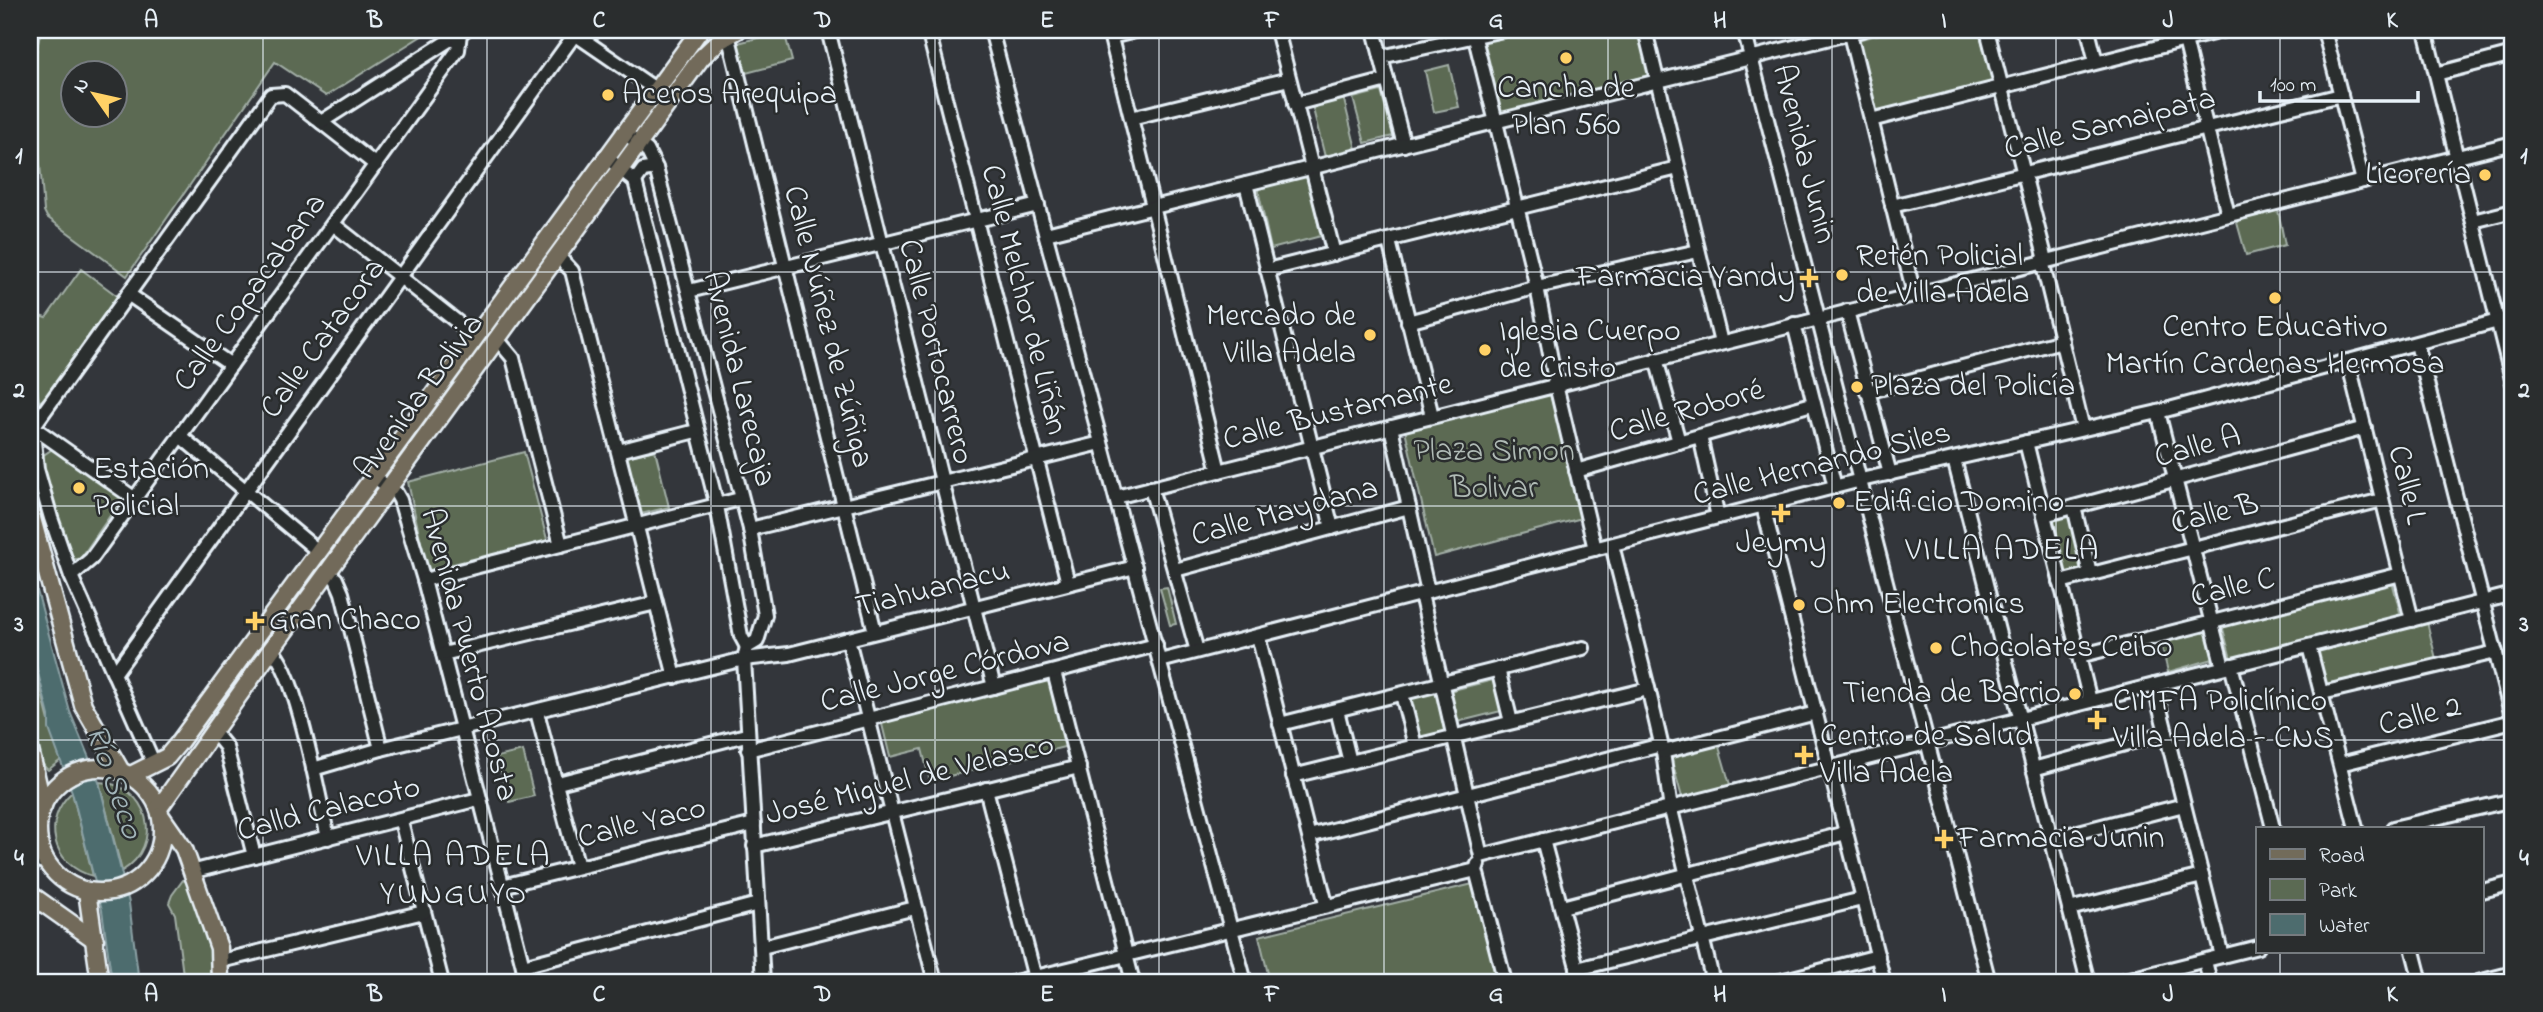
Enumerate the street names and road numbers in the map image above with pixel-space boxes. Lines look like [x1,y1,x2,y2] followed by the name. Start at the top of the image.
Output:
[1758,59,1848,249] street label: Avenida Junin
[1999,76,2221,174] street label: Calle Samaipata
[967,160,1079,440] street label: Calle Melchor de Liñán
[769,181,885,473] street label: Calle Núñez de Zúñiga
[163,184,339,402] street label: Calle Copacabana
[884,234,986,470] street label: Calle Portocarrero
[249,249,399,429] street label: Calle Catacora
[688,266,788,492] street label: Avenida Larecaja
[343,304,497,490] street label: Avenida Bolivia
[1218,362,1458,464] street label: Calle Bustamante
[1604,367,1771,457] street label: Calle Roboré
[1688,410,1956,520] street label: Calle Hernando Siles
[2150,414,2246,482] street label: Calle A
[2374,441,2438,530] street label: Calle L
[1186,465,1384,561] street label: Calle Maydana
[2166,481,2264,549] street label: Calle B
[406,503,530,807] street label: Avenida Puerto Acosta
[851,548,1015,632] street label: Tiahuanacu
[2186,556,2280,622] street label: Calle C
[815,619,1075,727] street label: Calle Jorge Córdova
[2374,684,2466,750] street label: Calle 2
[761,722,1059,840] street label: José Miguel de Velasco
[232,765,426,855] street label: Calld Calacoto
[573,785,711,863] street label: Calle Yaco

